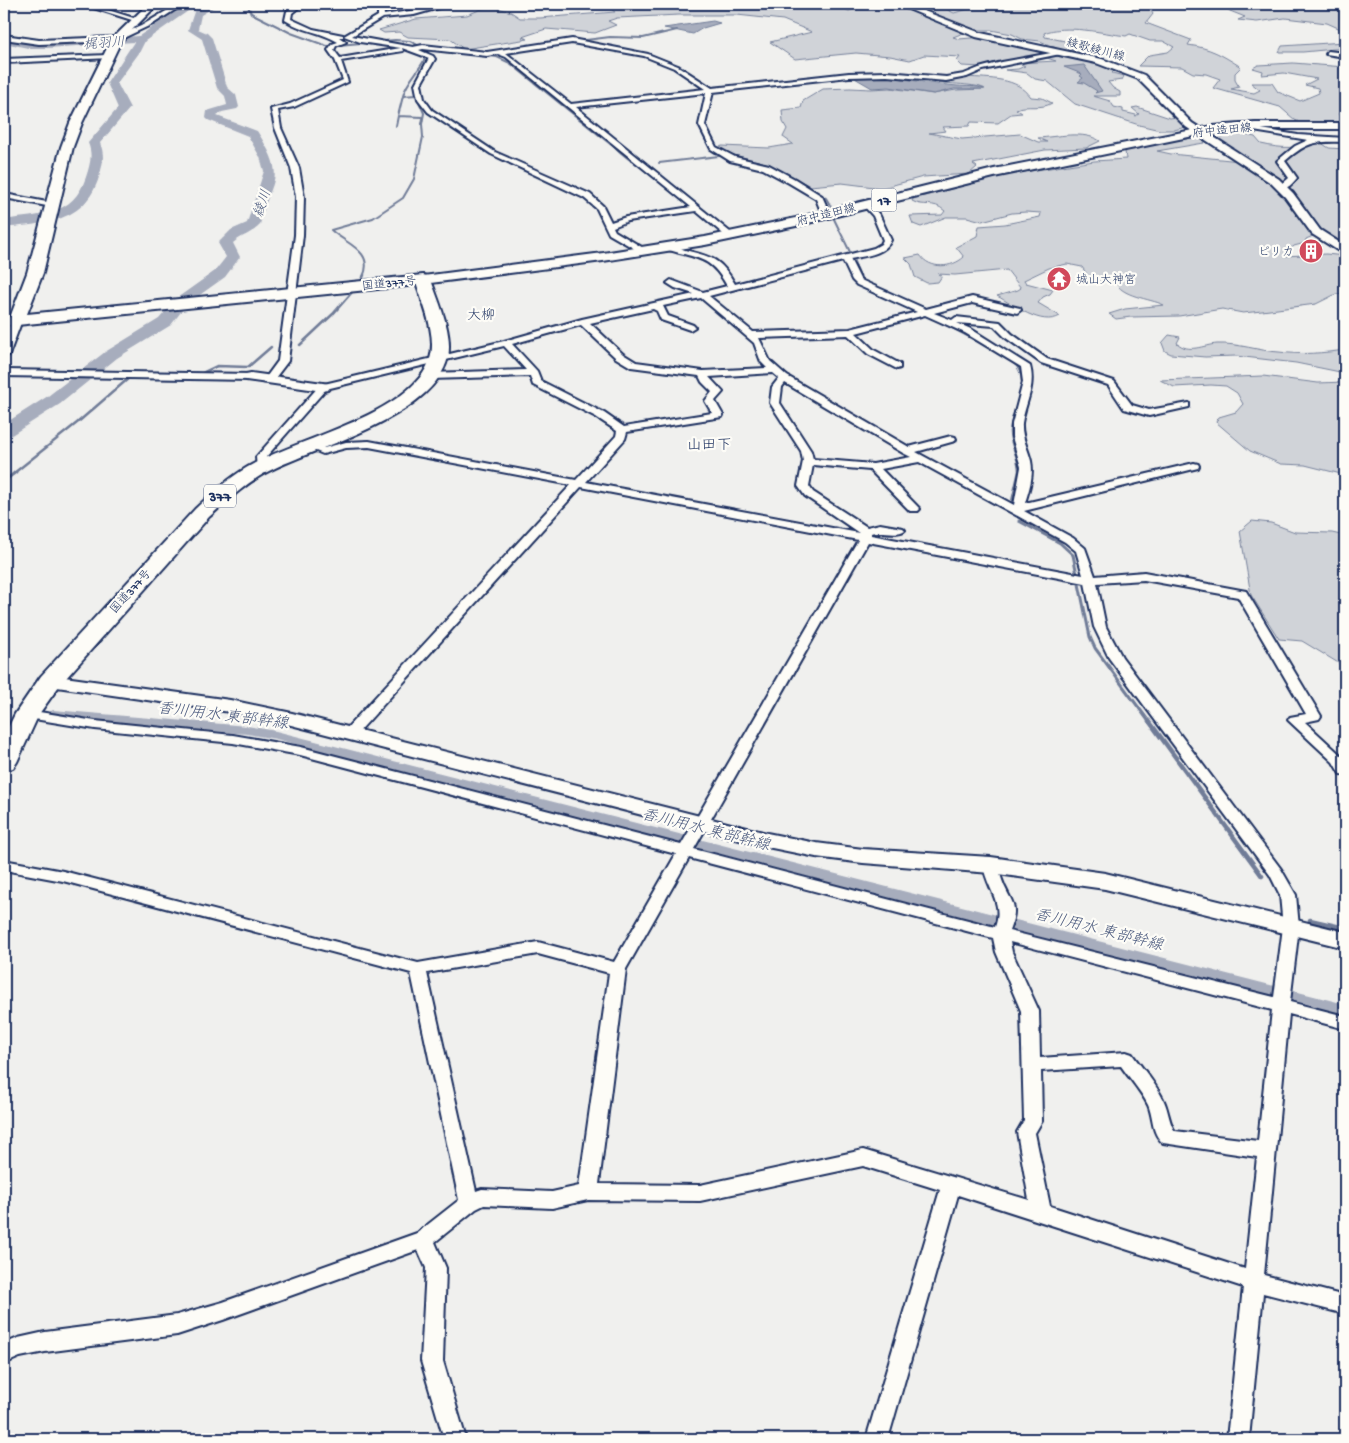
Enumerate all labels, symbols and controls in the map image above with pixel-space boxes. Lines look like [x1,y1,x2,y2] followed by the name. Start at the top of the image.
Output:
[83,35,126,54] water label: 梶羽川
[1065,35,1127,65] street label: 綾歌綾川線
[1192,121,1253,142] street label: 府中造田線
[250,187,276,220] water label: 綾川
[872,188,896,212] road number: 17
[795,201,857,230] street label: 府中造田線
[1298,238,1324,264] building icon: ピリカ
[1258,246,1294,260] place label: ピリカ
[1046,266,1072,292] temple icon: 城山大神宮
[1076,273,1136,288] place label: 城山大神宮
[361,274,417,295] street label: 国道377号
[467,308,495,325] district label: 大柳
[686,437,732,455] district label: 山田下
[204,484,236,508] road number: 377
[107,567,155,617] street label: 国道377号
[156,699,290,735] water label: 香川用水 東部幹線
[639,805,773,857] water label: 香川用水 東部幹線
[1032,905,1166,957] water label: 香川用水 東部幹線

